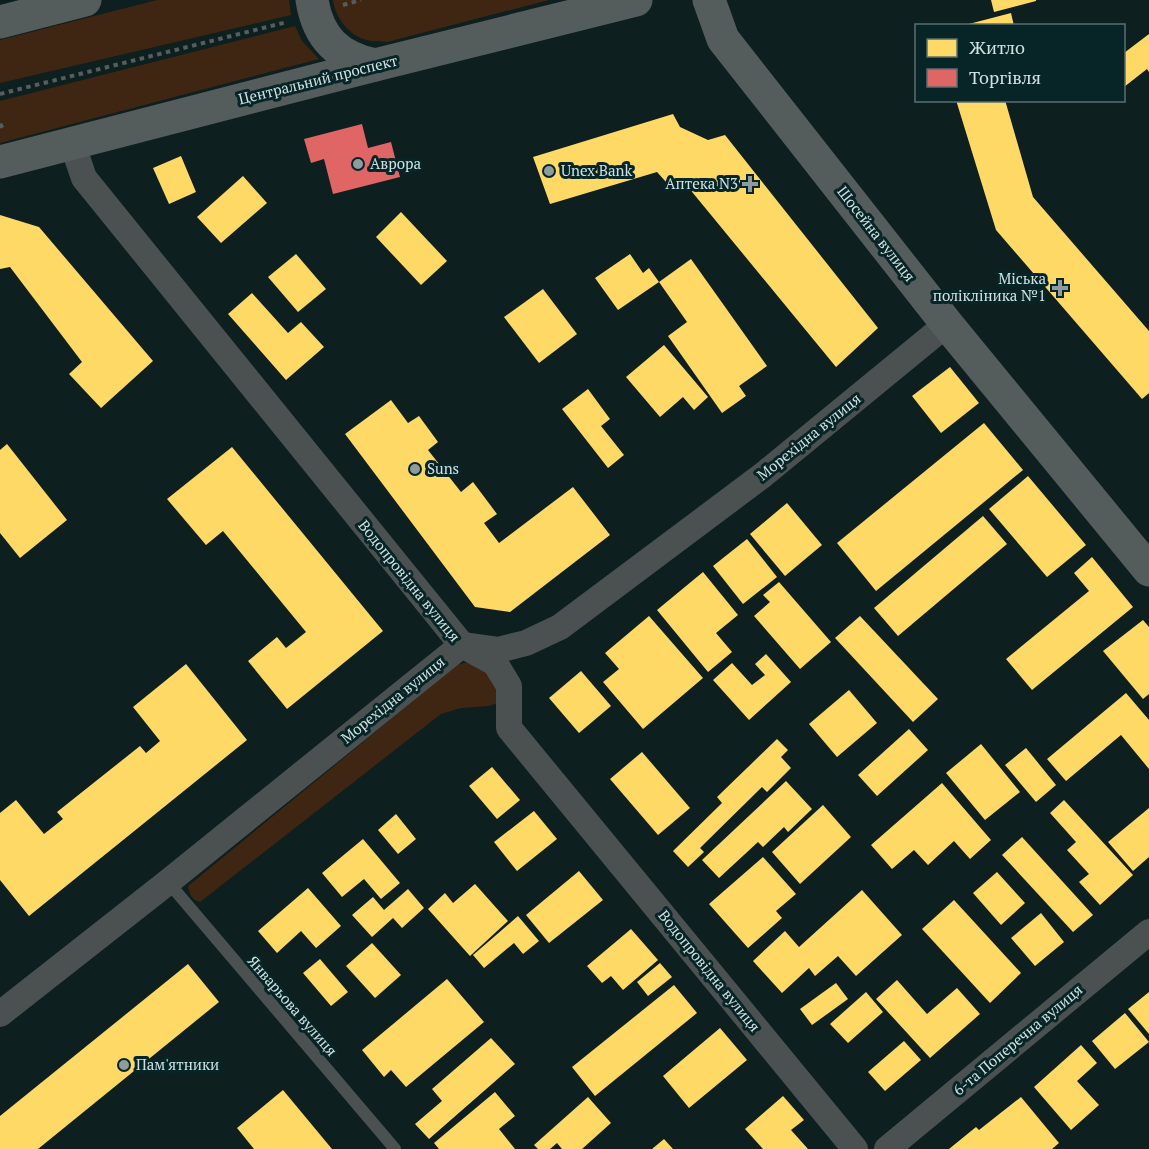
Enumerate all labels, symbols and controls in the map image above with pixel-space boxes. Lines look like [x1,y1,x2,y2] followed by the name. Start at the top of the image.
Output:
[915,24,1125,102] legend
[969,35,1025,59] text: Житло
[236,49,400,108] street label: Центральний проспект
[969,65,1041,89] text: Торгівля
[370,153,421,173] place label: Аврора
[351,157,365,171] marker: Аврора
[561,160,632,180] place label: Unex Bank
[542,164,556,178] marker: Unex Bank
[665,173,738,193] place label: Аптека N3
[743,177,757,191] marker: Аптека N3
[833,182,920,285] street label: Шосейна вулиця
[933,268,1046,305] place label: Міська полікліника №1
[1051,279,1069,297] marker: Міська полікліника №1
[752,388,864,484] street label: Морехідна вулиця
[427,458,459,478] place label: Suns
[408,462,422,476] marker: Suns
[354,515,465,645] street label: Водопровідна вулиця
[336,651,448,747] street label: Морехідна вулиця
[654,905,765,1035] street label: Водопровідна вулиця
[243,951,342,1060] street label: Январьова вулиця
[949,979,1086,1099] street label: 6-та Поперечна вулиця
[136,1054,219,1074] place label: Пам'ятники
[117,1058,131,1072] marker: Пам'ятники

